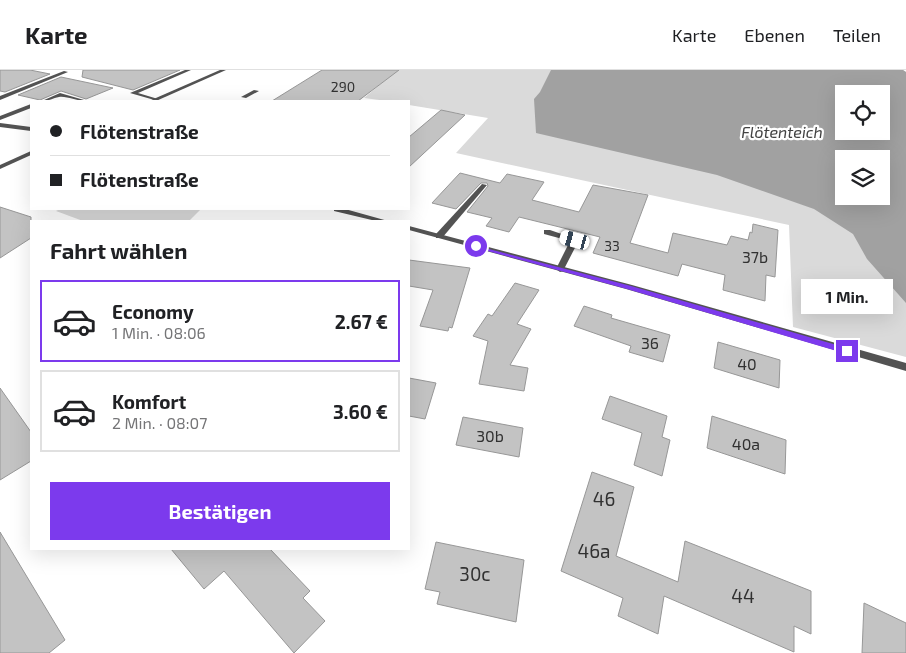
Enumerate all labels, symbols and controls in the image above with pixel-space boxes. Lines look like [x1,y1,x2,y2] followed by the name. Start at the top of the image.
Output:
[25,20,88,49] text: Karte
[672,24,716,46] text: Karte
[744,24,805,46] text: Ebenen
[833,24,881,46] text: Teilen
[331,78,355,95] house number: 290
[835,85,890,205] map controls
[835,85,890,140] button: locate
[80,120,199,143] text: Flötenstraße
[741,122,823,141] water label: Flötenteich
[835,150,890,205] button: layers
[80,168,199,191] text: Flötenstraße
[558,229,591,251] car
[465,235,487,257] route start
[50,237,188,263] text: Fahrt wählen
[604,237,620,254] house number: 33
[742,247,768,266] house number: 37b
[801,278,893,314] callout: 1 Min.
[826,287,868,306] text: 1 Min.
[52,299,97,344] icon: car
[112,300,194,323] text: Economy
[335,310,388,333] text: 2.67 €
[112,323,206,342] text: 1 Min. · 08:06
[641,333,659,352] house number: 36
[836,340,858,362] route end
[737,354,757,373] house number: 40
[52,389,97,434] icon: car
[112,390,186,413] text: Komfort
[333,400,388,423] text: 3.60 €
[112,413,207,432] text: 2 Min. · 08:07
[476,426,504,445] house number: 30b
[732,434,760,453] house number: 40a
[50,482,390,540] button: Bestätigen
[593,487,615,510] house number: 46
[578,539,610,562] house number: 46a
[459,562,491,585] house number: 30c
[731,584,755,607] house number: 44

